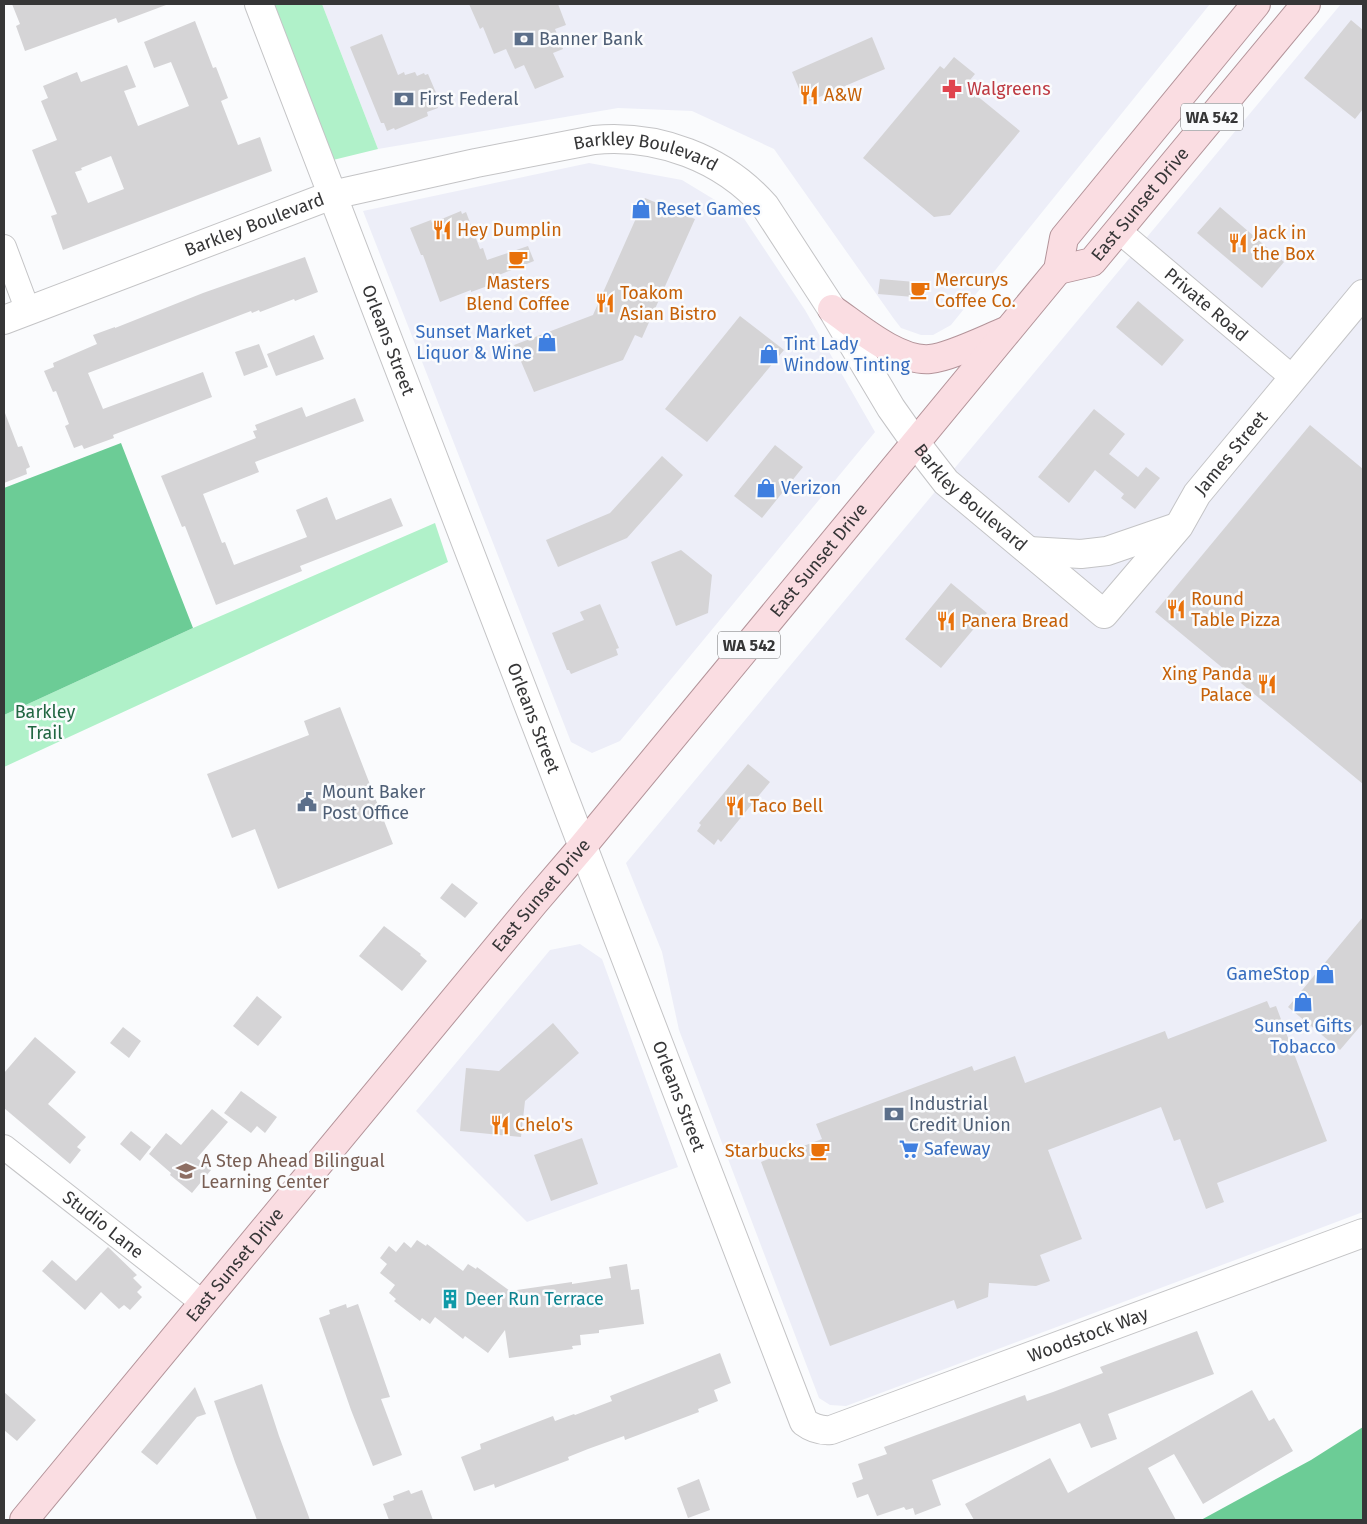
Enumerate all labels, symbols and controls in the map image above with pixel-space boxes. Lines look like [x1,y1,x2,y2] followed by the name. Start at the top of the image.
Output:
[513,28,535,50] bank icon: Banner Bank
[539,28,644,50] place label: Banner Bank
[941,78,963,100] pharmacy icon: Walgreens
[967,78,1051,100] place label: Walgreens
[798,84,820,106] restaurant icon: A&W
[824,84,862,106] place label: A&W
[393,88,415,110] bank icon: First Federal
[419,88,518,110] place label: First Federal
[1181,104,1243,130] road number: WA 542
[572,128,722,176] street label: Barkley Boulevard
[1086,143,1194,266] street label: East Sunset Drive
[181,188,327,261] street label: Barkley Boulevard
[630,198,652,220] shop icon: Reset Games
[656,198,761,220] place label: Reset Games
[431,219,453,241] restaurant icon: Hey Dumplin
[457,219,562,241] place label: Hey Dumplin
[1253,222,1315,265] place label: Jack in the Box
[1227,232,1249,254] restaurant icon: Jack in the Box
[507,248,529,270] cafe icon: Masters Blend Coffee
[1160,263,1252,346] street label: Private Road
[935,269,1016,312] place label: Mercurys Coffee Co.
[466,272,570,315] place label: Masters Blend Coffee
[909,279,931,301] cafe icon: Mercurys Coffee Co.
[357,282,420,399] street label: Orleans Street
[620,282,717,325] place label: Toakom Asian Bistro
[594,292,616,314] restaurant icon: Toakom Asian Bistro
[416,321,532,364] place label: Sunset Market Liquor & Wine
[536,331,558,353] shop icon: Sunset Market Liquor & Wine
[784,333,910,376] place label: Tint Lady Window Tinting
[758,343,780,365] shop icon: Tint Lady Window Tinting
[1190,406,1273,500] street label: James Street
[909,439,1032,556] street label: Barkley Boulevard
[755,477,777,499] shop icon: Verizon
[781,477,841,499] place label: Verizon
[765,499,872,622] street label: East Sunset Drive
[1191,588,1280,631] place label: Round Table Pizza
[1165,598,1187,620] restaurant icon: Round Table Pizza
[935,610,957,632] restaurant icon: Panera Bread
[961,610,1069,632] place label: Panera Bread
[718,632,780,658] road number: WA 542
[502,660,565,777] street label: Orleans Street
[1162,663,1252,706] place label: Xing Panda Palace
[1256,673,1278,695] restaurant icon: Xing Panda Palace
[15,701,75,744] park label: Barkley Trail
[322,781,425,824] place label: Mount Baker Post Office
[296,791,318,813] public building icon: Mount Baker Post Office
[724,795,746,817] restaurant icon: Taco Bell
[750,795,823,817] place label: Taco Bell
[487,834,595,956] street label: East Sunset Drive
[1226,963,1310,985] place label: GameStop
[1314,963,1336,985] shop icon: GameStop
[1292,991,1314,1013] shop icon: Sunset Gifts Tobacco
[1254,1015,1352,1058] place label: Sunset Gifts Tobacco
[648,1038,710,1155] street label: Orleans Street
[909,1093,1011,1136] place label: Industrial Credit Union
[883,1103,905,1125] bank icon: Industrial Credit Union
[489,1114,511,1136] restaurant icon: Chelo's
[515,1114,573,1136] place label: Chelo's
[898,1138,920,1160] supermarket icon: Safeway
[924,1138,990,1160] place label: Safeway
[725,1140,805,1162] place label: Starbucks
[809,1140,831,1162] cafe icon: Starbucks
[201,1150,385,1193] place label: A Step Ahead Bilingual Learning Center
[175,1160,197,1182] school or university icon: A Step Ahead Bilingual Learning Center
[58,1186,148,1263] street label: Studio Lane
[181,1203,288,1326] street label: East Sunset Drive
[439,1288,461,1310] building icon: Deer Run Terrace
[465,1288,604,1310] place label: Deer Run Terrace
[1025,1302,1151,1367] street label: Woodstock Way

